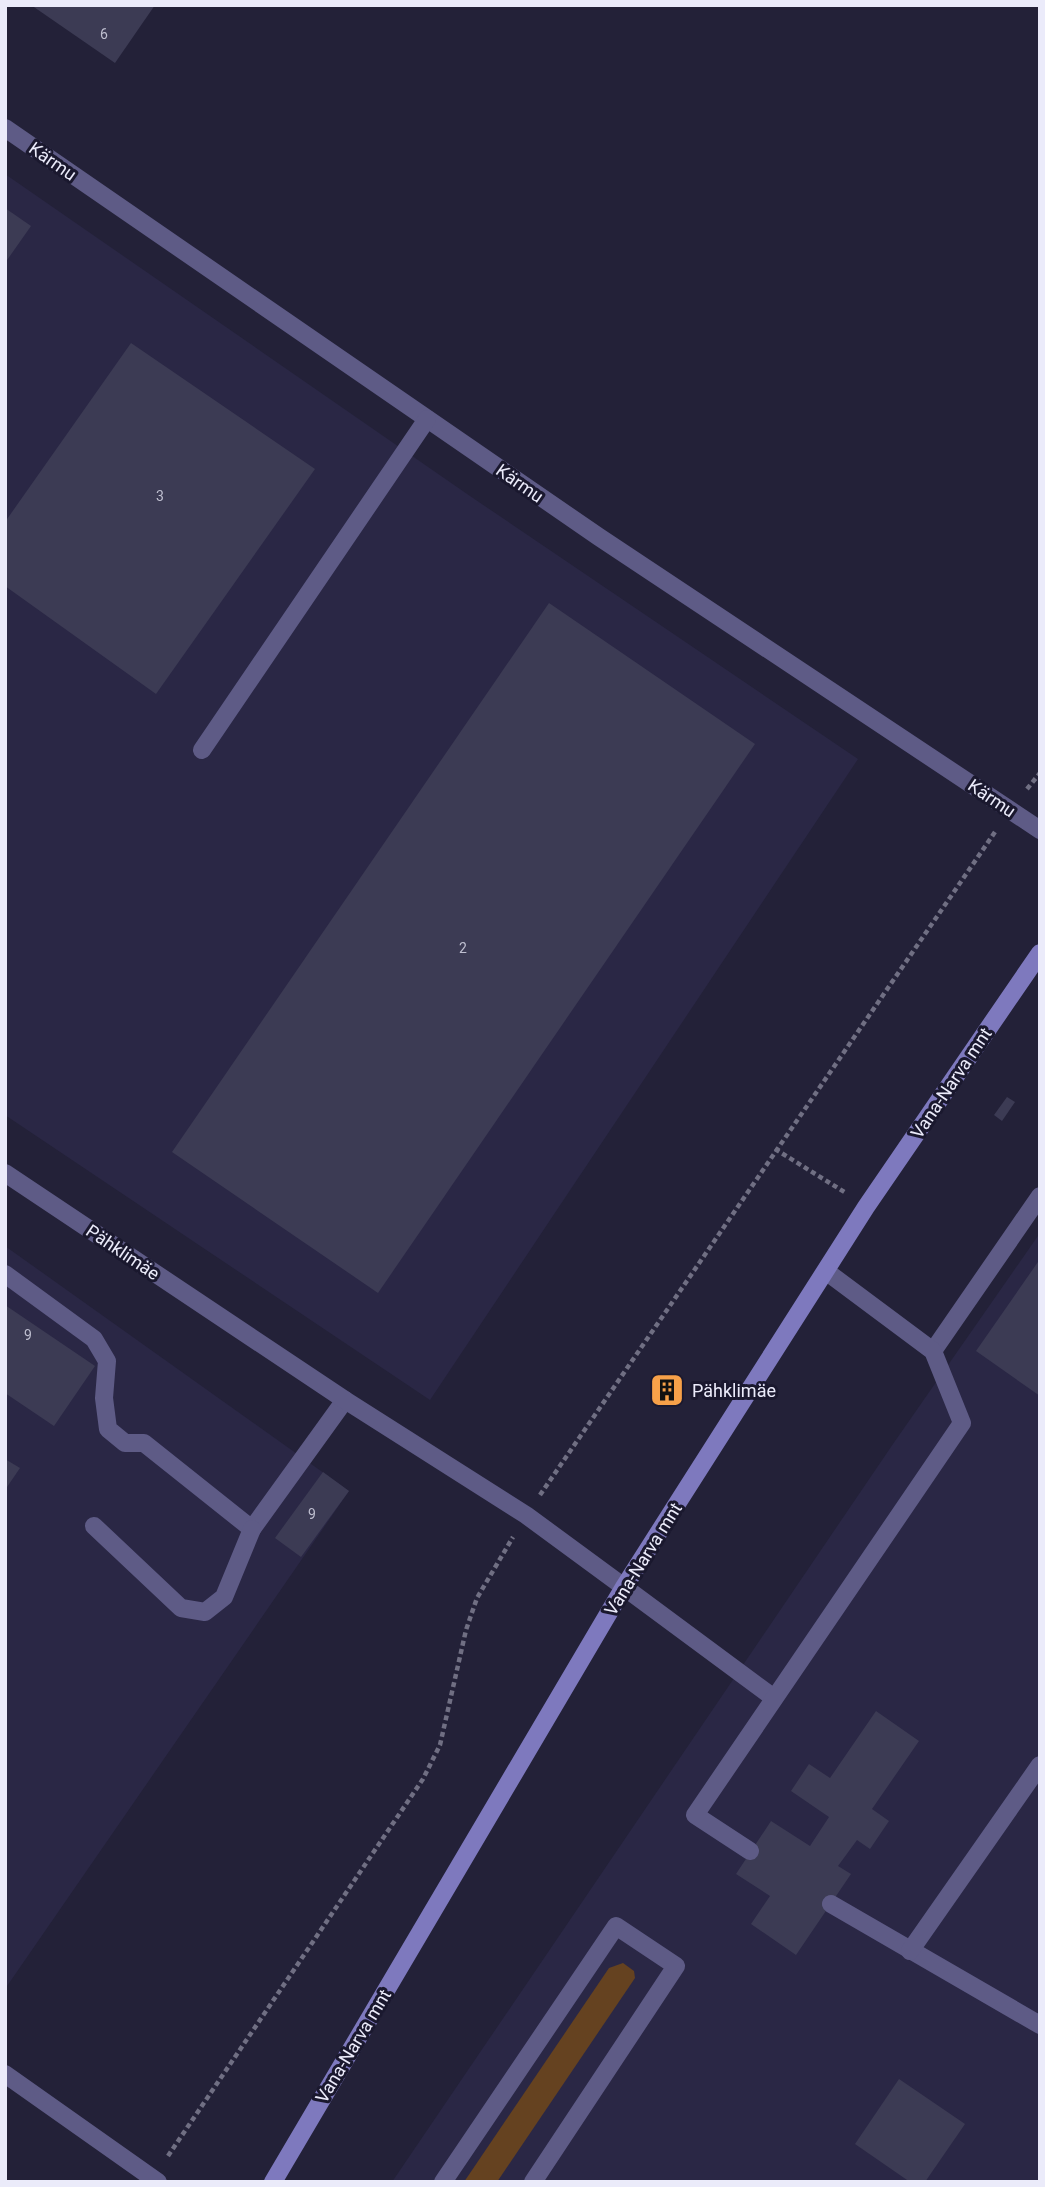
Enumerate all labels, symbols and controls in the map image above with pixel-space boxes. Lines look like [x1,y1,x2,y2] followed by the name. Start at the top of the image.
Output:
[100,26,108,42] house number: 6
[25,137,81,185] street label: Kärmu
[492,459,548,507] street label: Kärmu
[156,488,164,504] house number: 3
[964,775,1020,821] street label: Kärmu
[459,940,467,956] house number: 2
[906,1024,996,1142] street label: Vana-Narva mnt
[82,1220,164,1284] street label: Pähklimäe
[24,1327,32,1343] house number: 9
[648,1371,686,1409] building icon: Pähklimäe
[692,1380,776,1401] place label: Pähklimäe
[600,1499,686,1619] street label: Vana-Narva mnt
[308,1506,316,1522] house number: 9
[311,1985,395,2107] street label: Vana-Narva mnt

